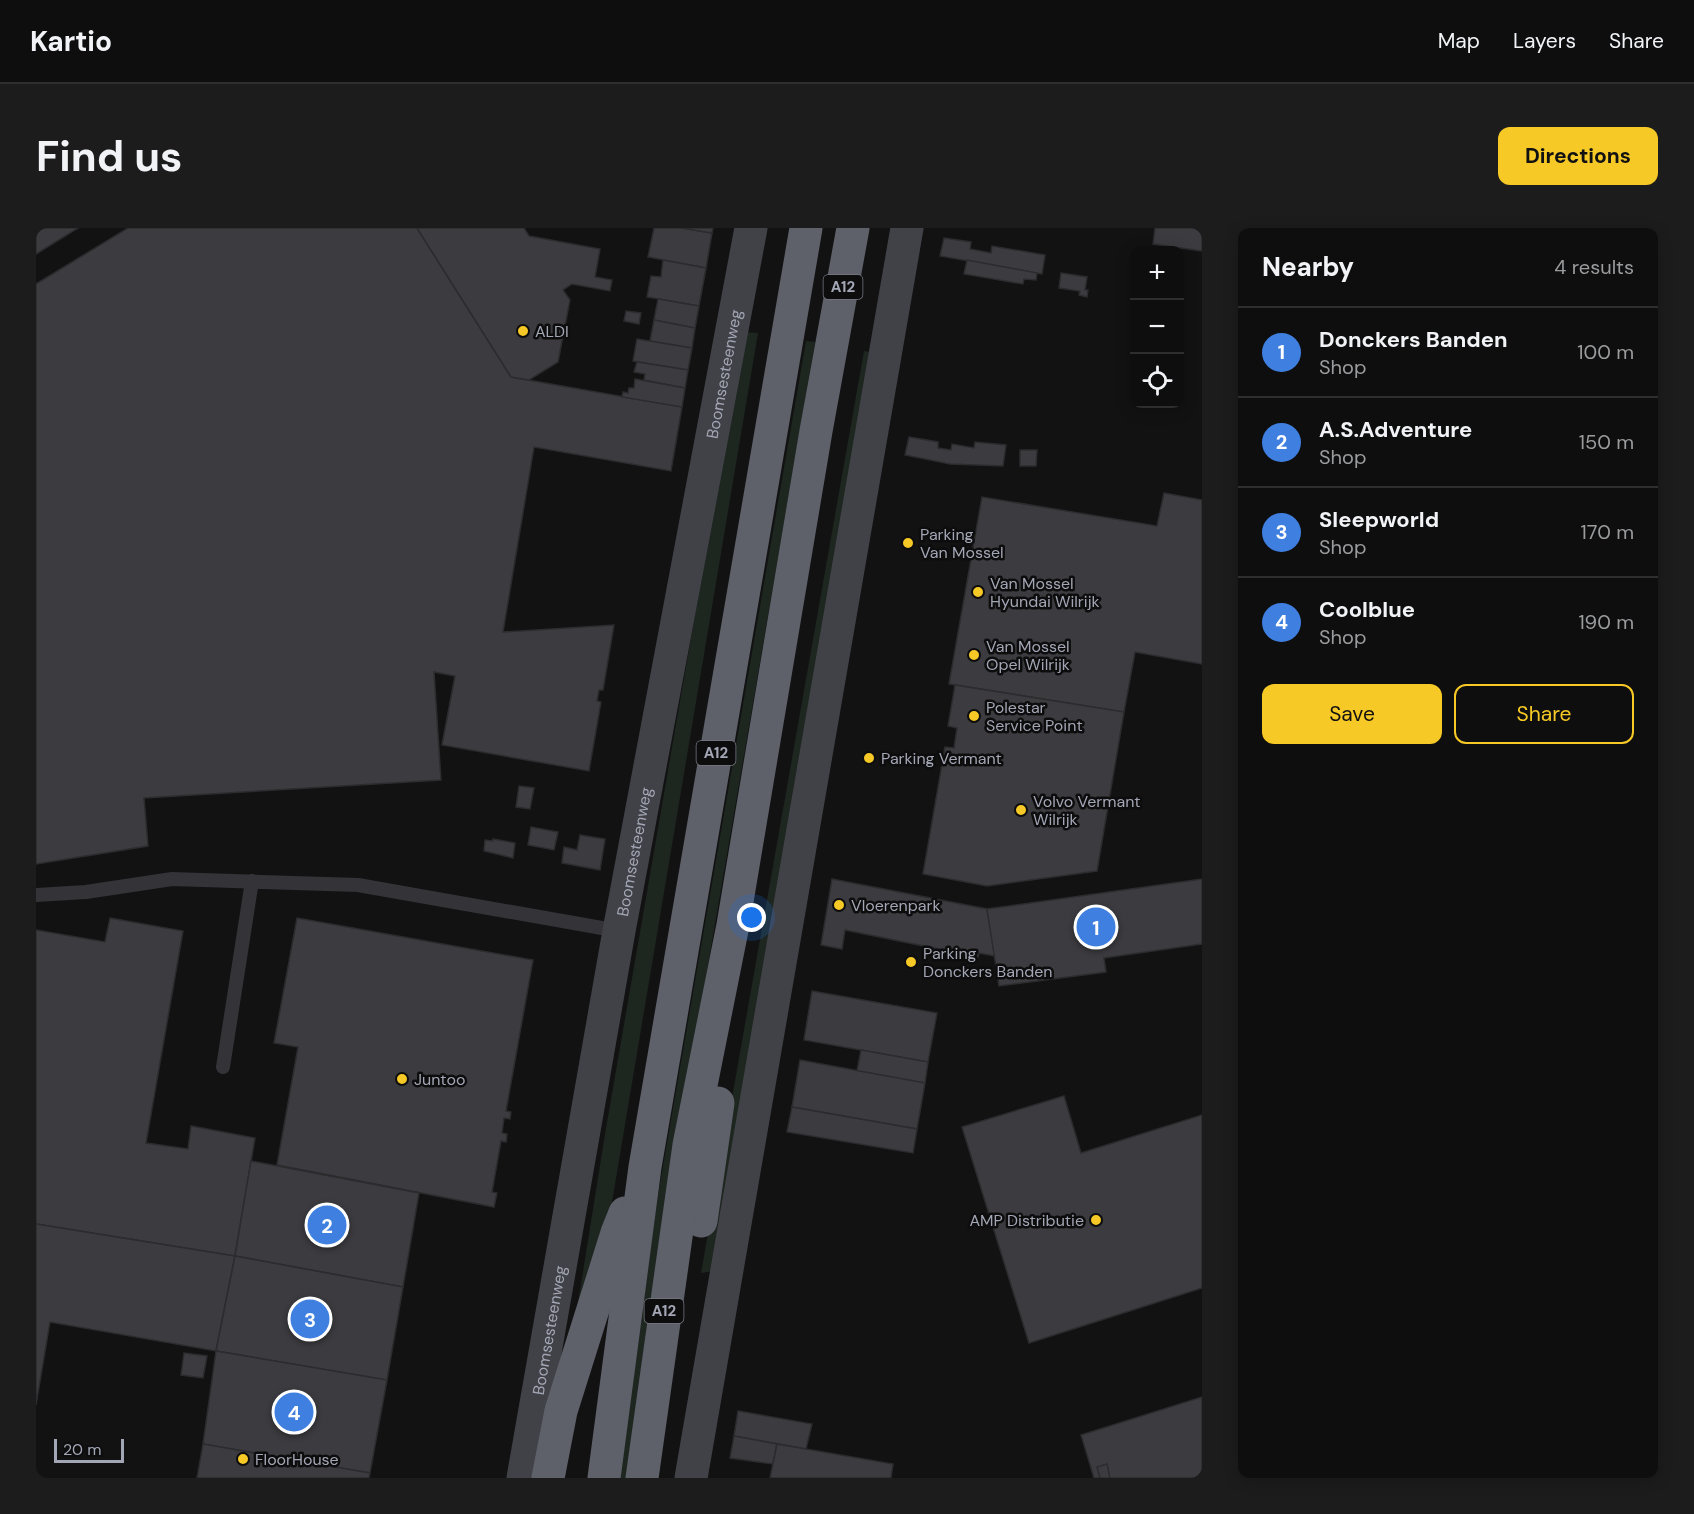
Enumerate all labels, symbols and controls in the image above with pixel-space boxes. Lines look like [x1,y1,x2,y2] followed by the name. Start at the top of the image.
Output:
[30,23,112,60] text: Kartio
[1438,27,1480,55] text: Map
[1513,27,1576,55] text: Layers
[1609,27,1664,55] text: Share
[1498,127,1658,185] button: Directions
[36,129,182,184] text: Find us
[1130,246,1184,408] map controls
[1130,246,1184,300] button: +
[1262,250,1354,284] text: Nearby
[1554,254,1634,280] text: 4 results
[824,275,862,299] road number: A12
[1130,300,1184,354] button: −
[702,308,746,441] street label: Boomsesteenweg
[535,321,569,342] place label: ALDI
[516,324,530,338] marker: ALDI
[1319,325,1508,354] text: Donckers Banden
[1278,339,1285,365] text: 1
[1577,339,1634,365] text: 100 m
[1130,354,1184,408] button: locate
[1319,354,1366,380] text: Shop
[1319,415,1472,444] text: A.S.Adventure
[1276,429,1287,455] text: 2
[1579,429,1634,455] text: 150 m
[1319,444,1366,470] text: Shop
[1319,505,1439,534] text: Sleepworld
[1275,519,1288,545] text: 3
[1581,519,1634,545] text: 170 m
[920,524,1004,563] place label: Parking Van Mossel
[1319,534,1366,560] text: Shop
[901,536,915,550] marker: Parking Van Mossel
[990,573,1100,612] place label: Van Mossel Hyundai Wilrijk
[971,585,985,599] marker: Van Mossel Hyundai Wilrijk
[1319,595,1415,624] text: Coolblue
[1275,609,1288,635] text: 4
[1578,609,1634,635] text: 190 m
[1319,624,1366,650] text: Shop
[986,636,1070,675] place label: Van Mossel Opel Wilrijk
[967,648,981,662] marker: Van Mossel Opel Wilrijk
[1262,684,1442,744] button: Save
[1454,684,1634,744] button: Share
[986,697,1083,736] place label: Polestar Service Point
[967,709,981,723] marker: Polestar Service Point
[696,741,736,765] road number: A12
[881,748,1002,769] place label: Parking Vermant
[862,751,876,765] marker: Parking Vermant
[612,785,657,918] street label: Boomsesteenweg
[1033,791,1141,830] place label: Volvo Vermant Wilrijk
[1014,803,1028,817] marker: Volvo Vermant Wilrijk
[851,895,940,916] place label: Vloerenpark
[832,898,846,912] marker: Vloerenpark
[737,903,766,932] your location
[1076,904,1116,950] pin: 1
[923,943,1052,982] place label: Parking Donckers Banden
[904,955,918,969] marker: Parking Donckers Banden
[414,1069,465,1090] place label: Juntoo
[395,1072,409,1086] marker: Juntoo
[308,1202,346,1248] pin: 2
[969,1210,1084,1231] place label: AMP Distributie
[1089,1213,1103,1227] marker: AMP Distributie
[528,1264,571,1397] street label: Boomsesteenweg
[290,1296,330,1342] pin: 3
[644,1299,684,1323] road number: A12
[274,1390,314,1434] pin: 4
[54,1436,124,1464] scale bar
[63,1439,102,1460] text: 20 m
[255,1449,339,1470] place label: FloorHouse
[236,1452,250,1466] marker: FloorHouse

